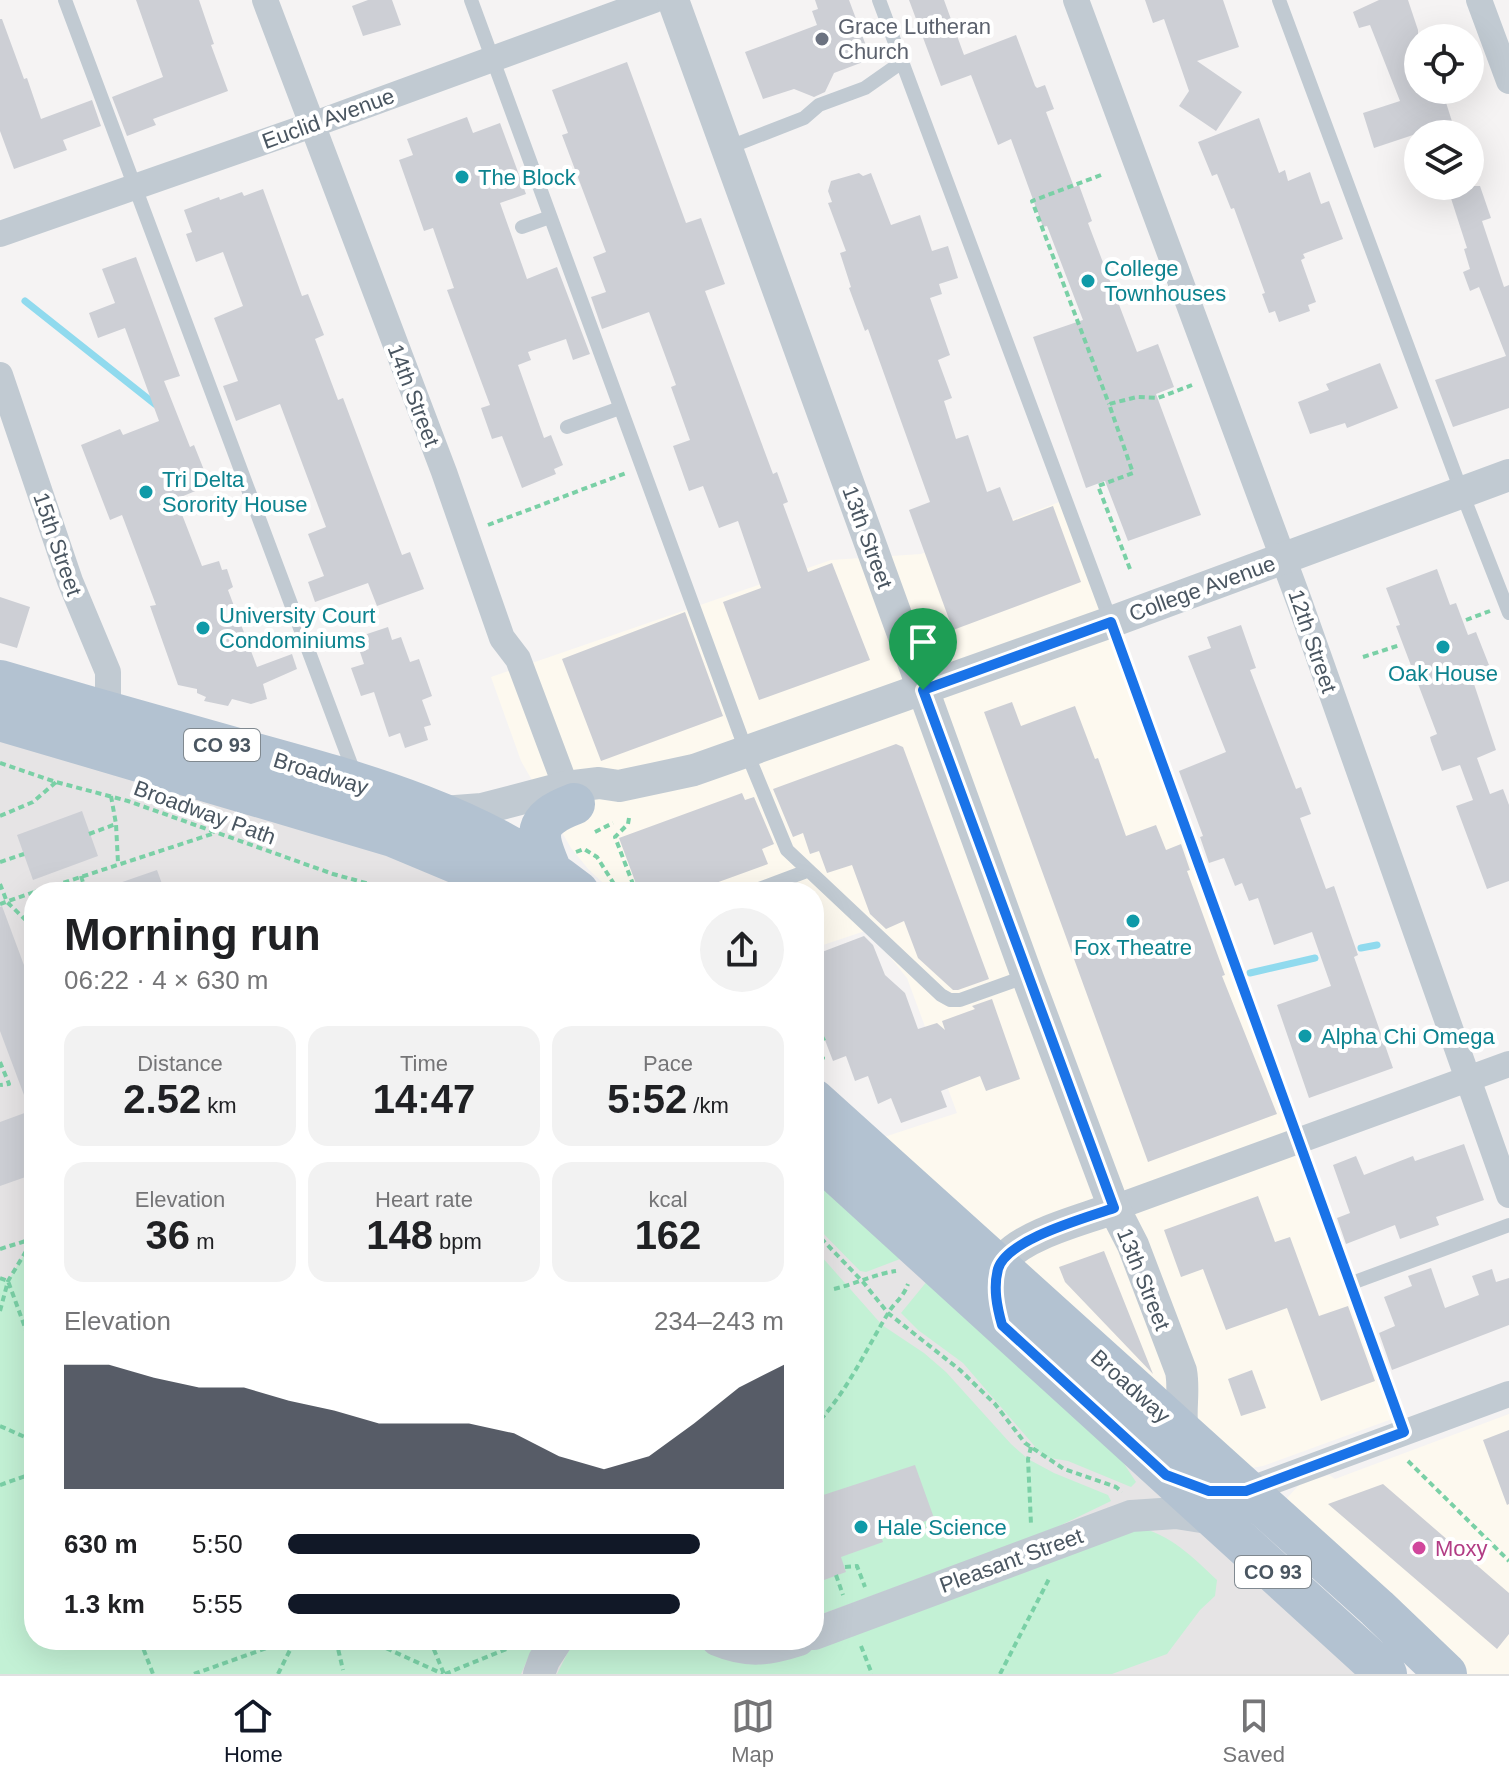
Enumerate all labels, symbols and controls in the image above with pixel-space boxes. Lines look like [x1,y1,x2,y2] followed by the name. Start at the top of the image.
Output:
[838,14,991,64] place label: Grace Lutheran Church
[1404,24,1484,200] map controls
[1404,24,1484,104] button: locate
[813,30,831,48] marker: Grace Lutheran Church
[259,83,398,154] street label: Euclid Avenue
[1404,120,1484,200] button: layers
[478,165,577,190] place label: The Block
[453,168,471,186] marker: The Block
[1104,256,1226,306] place label: College Townhouses
[1079,272,1097,290] marker: College Townhouses
[383,340,444,450] street label: 14th Street
[162,467,308,517] place label: Tri Delta Sorority House
[837,482,898,592] street label: 13th Street
[137,483,155,501] marker: Tri Delta Sorority House
[28,489,87,599] street label: 15th Street
[1126,550,1279,627] street label: College Avenue
[1283,586,1342,696] street label: 12th Street
[219,603,375,653] place label: University Court Condominiums
[889,608,957,690] pin
[194,619,212,637] marker: University Court Condominiums
[901,620,945,664] icon: arrive
[1434,638,1452,656] marker: Oak House
[1388,661,1498,686] place label: Oak House
[184,729,260,761] road number: CO 93
[270,747,371,800] street label: Broadway
[130,775,279,850] street label: Broadway Path
[700,908,784,992] button: share
[64,910,321,959] text: Morning run
[1124,912,1142,930] marker: Fox Theatre
[1074,935,1192,960] place label: Fox Theatre
[64,965,269,995] text: 06:22 · 4 × 630 m
[1321,1024,1495,1049] place label: Alpha Chi Omega
[1296,1027,1314,1045] marker: Alpha Chi Omega
[137,1051,223,1076] text: Distance
[400,1051,448,1076] text: Time
[643,1051,693,1076] text: Pace
[123,1077,201,1121] text: 2.52
[373,1077,475,1121] text: 14:47
[607,1077,687,1121] text: 5:52
[201,1093,237,1118] text: km
[687,1093,729,1118] text: /km
[135,1187,225,1212] text: Elevation
[375,1187,473,1212] text: Heart rate
[648,1187,688,1212] text: kcal
[146,1213,190,1257] text: 36
[366,1213,433,1257] text: 148
[635,1213,701,1257] text: 162
[1112,1225,1175,1334] street label: 13th Street
[190,1229,214,1254] text: m
[433,1229,482,1254] text: bpm
[64,1306,171,1336] text: Elevation
[654,1306,784,1336] text: 234–243 m
[1086,1344,1175,1428] street label: Broadway
[877,1515,1007,1540] place label: Hale Science
[852,1518,870,1536] marker: Hale Science
[936,1523,1086,1598] street label: Pleasant Street
[64,1529,138,1559] text: 630 m
[192,1529,243,1559] text: 5:50
[1435,1536,1488,1561] place label: Moxy
[1410,1539,1428,1557] marker: Moxy
[1235,1556,1311,1588] road number: CO 93
[64,1589,145,1619] text: 1.3 km
[192,1589,243,1619] text: 5:55
[224,1694,283,1768] tab: Home
[731,1694,775,1768] tab: Map
[1223,1694,1285,1768] tab: Saved

